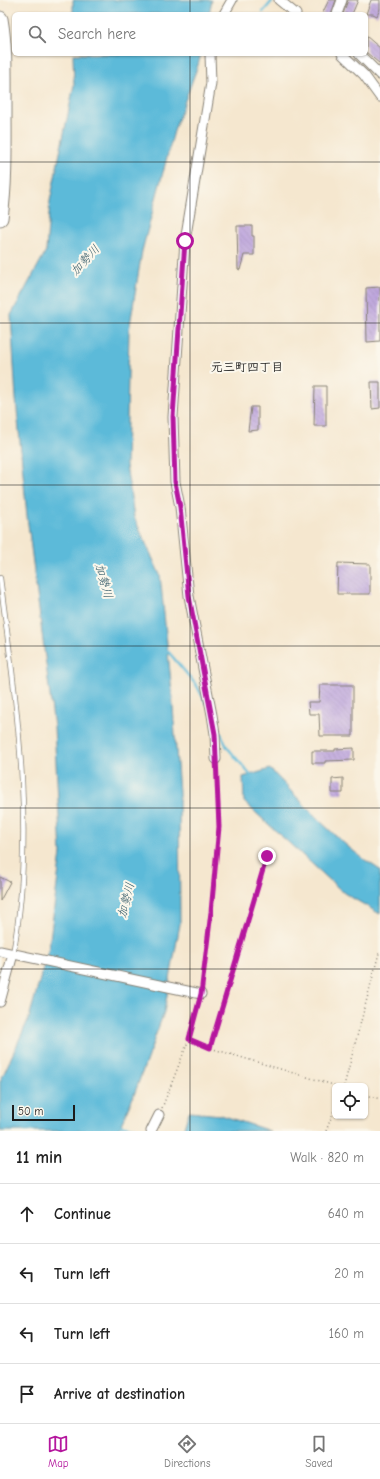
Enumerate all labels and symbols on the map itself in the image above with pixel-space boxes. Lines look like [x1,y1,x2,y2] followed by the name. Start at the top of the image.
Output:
[176,232,194,250] route start
[68,242,102,278] water label: 加勢川
[211,360,283,374] district label: 元三町四丁目
[92,562,116,600] water label: 加勢川
[258,847,276,865] route end
[115,881,137,919] water label: 加勢川
[12,1103,75,1122] scale bar

